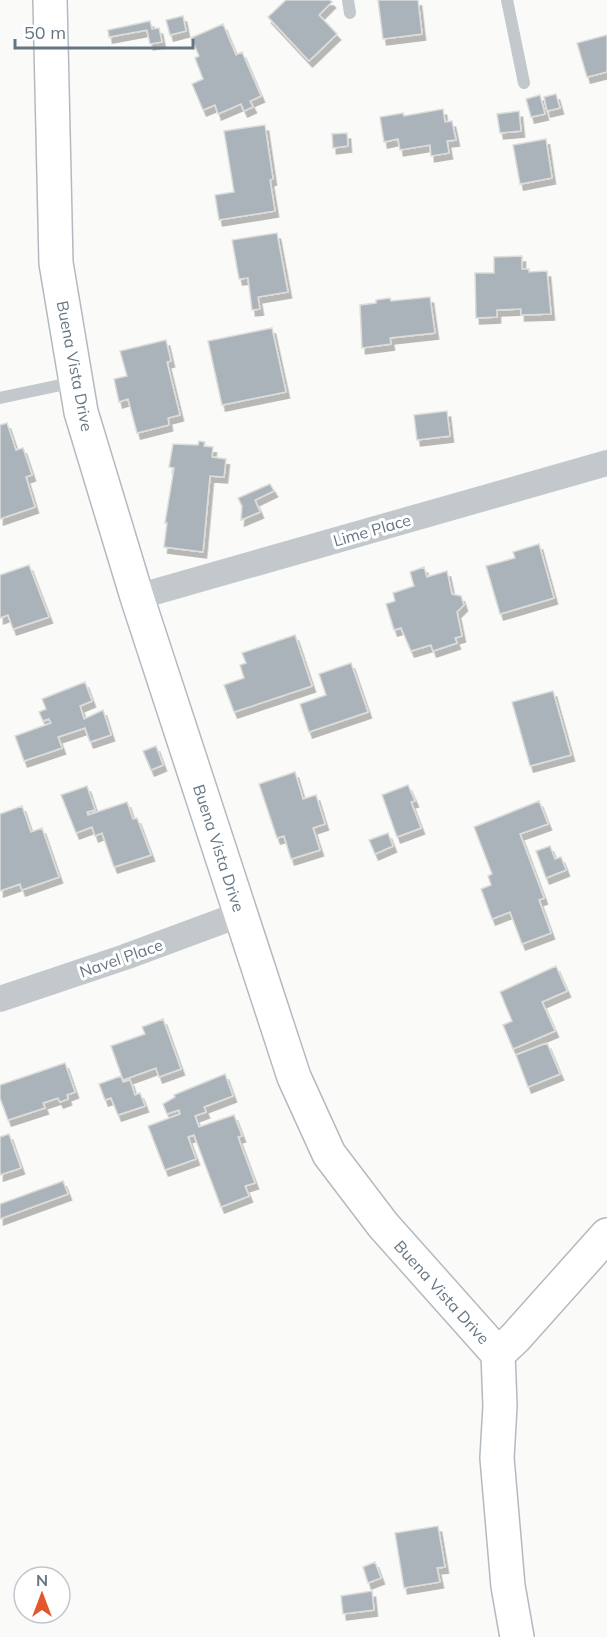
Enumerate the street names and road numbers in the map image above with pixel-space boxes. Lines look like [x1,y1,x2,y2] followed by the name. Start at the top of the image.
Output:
[53,299,97,433] street label: Buena Vista Drive
[331,509,413,551] street label: Lime Place
[189,782,249,914] street label: Buena Vista Drive
[77,934,165,982] street label: Navel Place
[390,1236,494,1348] street label: Buena Vista Drive

